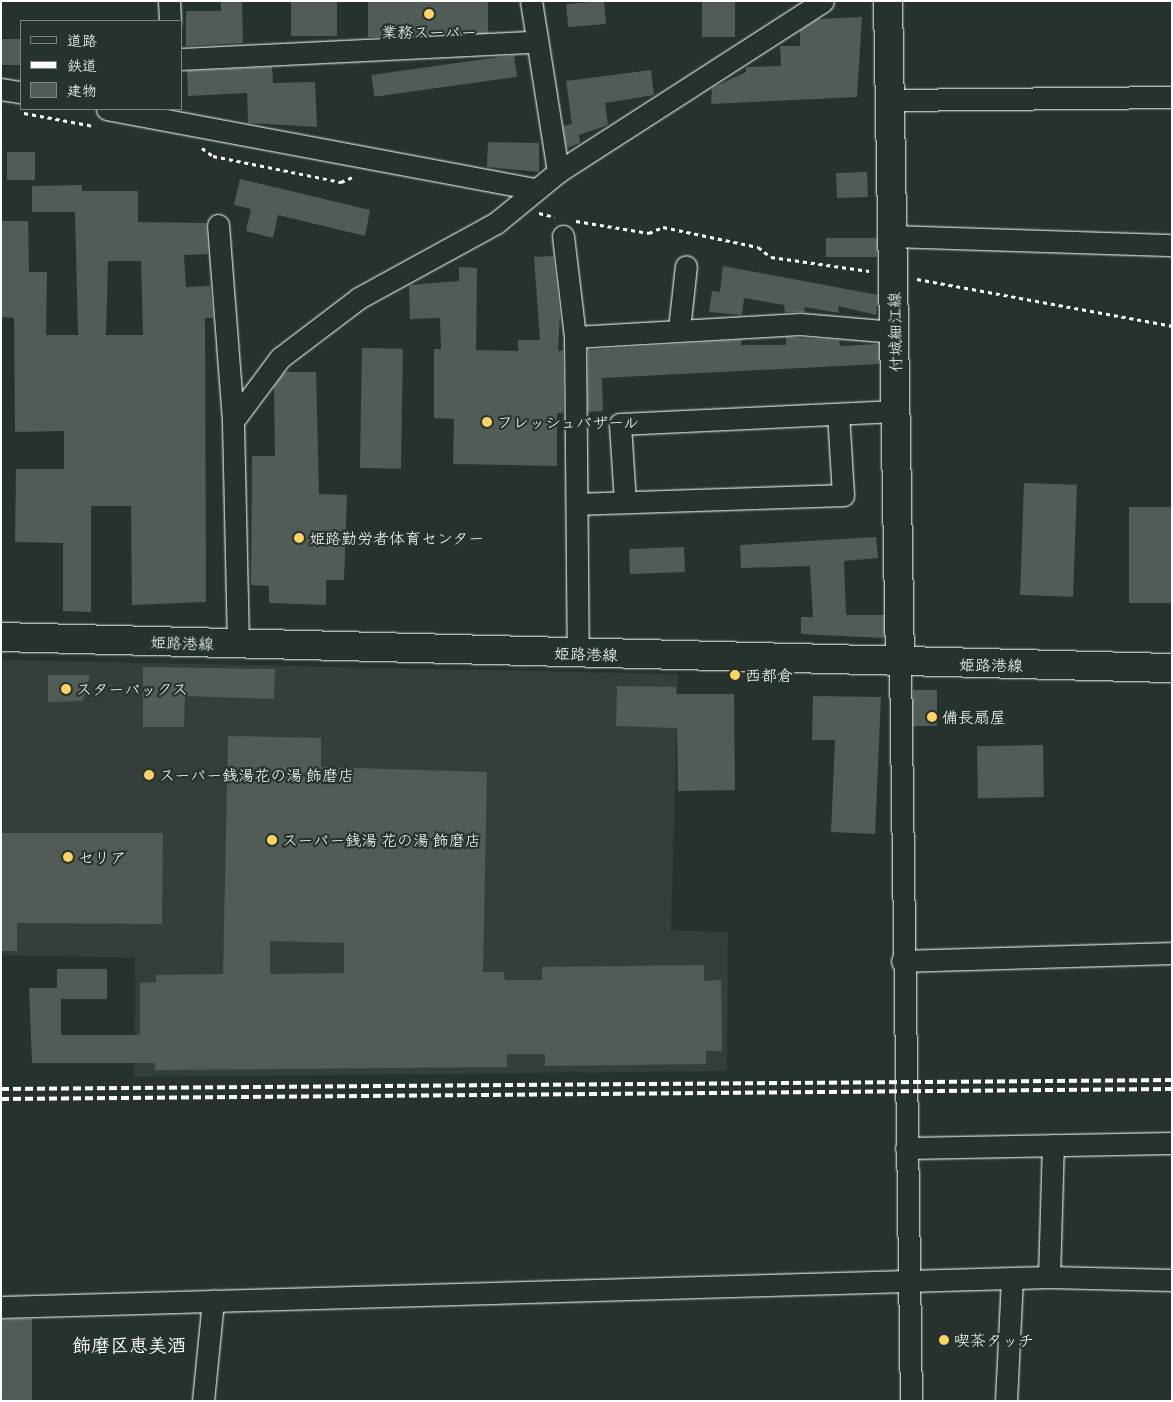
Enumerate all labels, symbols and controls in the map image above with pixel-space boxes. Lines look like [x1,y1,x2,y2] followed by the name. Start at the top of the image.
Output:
[423,8,435,20] marker: 業務スーパー
[20,20,182,110] legend
[381,22,477,42] place label: 業務スーパー
[67,30,97,51] text: 道路
[67,55,97,76] text: 鉄道
[67,80,97,101] text: 建物
[885,292,905,372] street label: 付城細江線
[497,412,641,432] place label: フレッシュバザール
[481,416,493,428] marker: フレッシュバザール
[309,528,485,548] place label: 姫路勤労者体育センター
[293,532,305,544] marker: 姫路勤労者体育センター
[150,632,214,654] street label: 姫路港線
[554,643,618,665] street label: 姫路港線
[959,655,1023,675] street label: 姫路港線
[745,665,793,685] place label: 西都倉
[729,669,741,681] marker: 西都倉
[76,679,188,699] place label: スターバックス
[60,683,72,695] marker: スターバックス
[942,707,1006,727] place label: 備長扇屋
[926,711,938,723] marker: 備長扇屋
[159,765,354,785] place label: スーパー銭湯花の湯 飾磨店
[143,769,155,781] marker: スーパー銭湯花の湯 飾磨店
[282,830,481,850] place label: スーパー銭湯 花の湯 飾磨店
[266,834,278,846] marker: スーパー銭湯 花の湯 飾磨店
[78,847,126,867] place label: セリア
[62,851,74,863] marker: セリア
[954,1330,1034,1350] place label: 喫茶タッチ
[938,1334,950,1346] marker: 喫茶タッチ
[72,1335,186,1357] district label: 飾磨区恵美酒

